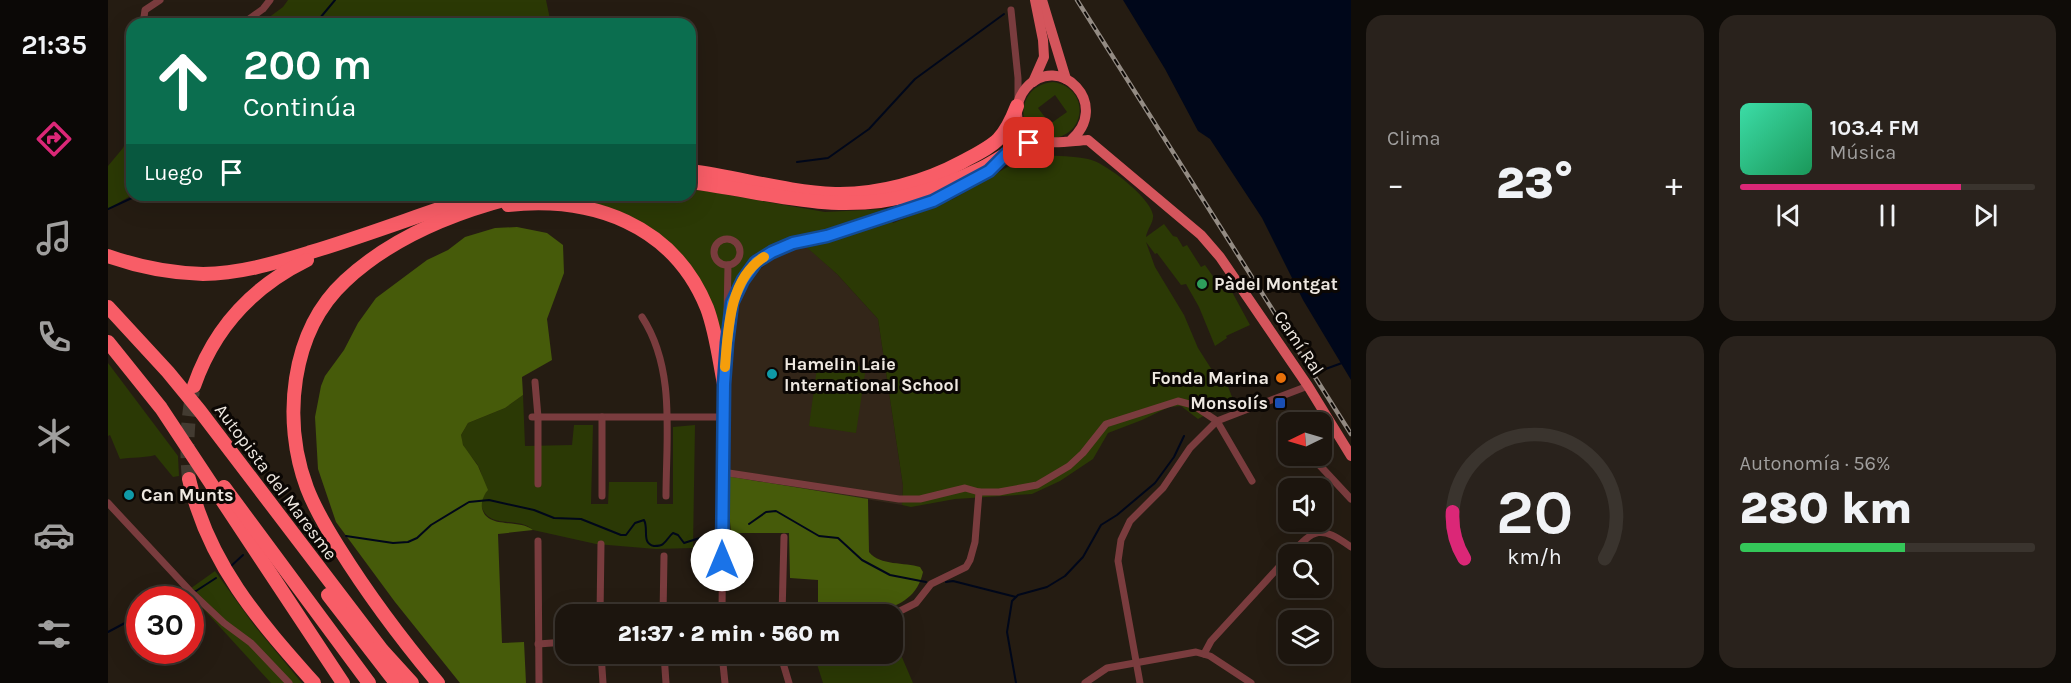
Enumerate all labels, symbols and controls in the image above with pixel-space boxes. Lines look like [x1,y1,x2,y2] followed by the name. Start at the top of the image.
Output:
[21,29,87,61] text: 21:35
[243,40,372,90] text: 200 m
[144,42,222,120] icon: ahead
[243,91,356,123] text: Continúa
[1830,115,1920,141] text: 103.4 FM
[1003,117,1054,168] pin
[33,118,75,160] icon: directions
[1012,126,1045,159] icon: arrive
[1387,127,1441,150] text: Clima
[1830,141,1896,164] text: Música
[215,156,248,189] icon: arrive
[1496,157,1574,209] text: 23°
[144,160,203,186] text: Luego
[1387,165,1404,203] text: −
[1665,165,1683,203] text: +
[1772,199,1805,232] icon: previous
[1871,199,1904,232] icon: pause
[1969,199,2002,232] icon: next
[33,217,75,259] icon: music
[1214,273,1338,295] place label: Pàdel Montgat
[1195,277,1209,291] marker: Pàdel Montgat
[1269,306,1329,380] street label: Camí Ral
[33,316,75,358] icon: phone
[784,353,959,396] place label: Hamelin Laie International School
[765,367,779,381] marker: Hamelin Laie International School
[1151,367,1269,389] place label: Fonda Marina
[1274,371,1288,385] marker: Fonda Marina
[1190,392,1268,414] place label: Monsolís
[1273,396,1287,410] marker: Monsolís
[210,400,342,564] street label: Autopista del Maresme
[1278,412,1332,466] north arrow
[1278,412,1332,664] map controls
[33,415,75,457] icon: climate
[1740,452,1891,475] text: Autonomía · 56%
[1496,476,1573,549] text: 20
[1278,478,1332,532] button: sound
[1740,482,1912,534] text: 280 km
[141,484,234,506] place label: Can Munts
[122,488,136,502] marker: Can Munts
[33,514,75,556] icon: car
[690,528,754,592] position arrow
[1278,544,1332,598] button: search
[1508,544,1562,569] text: km/h
[126,586,204,664] speed limit sign: 30
[1278,610,1332,664] button: layers
[33,613,75,655] icon: filters
[618,621,840,647] text: 21:37 · 2 min · 560 m

